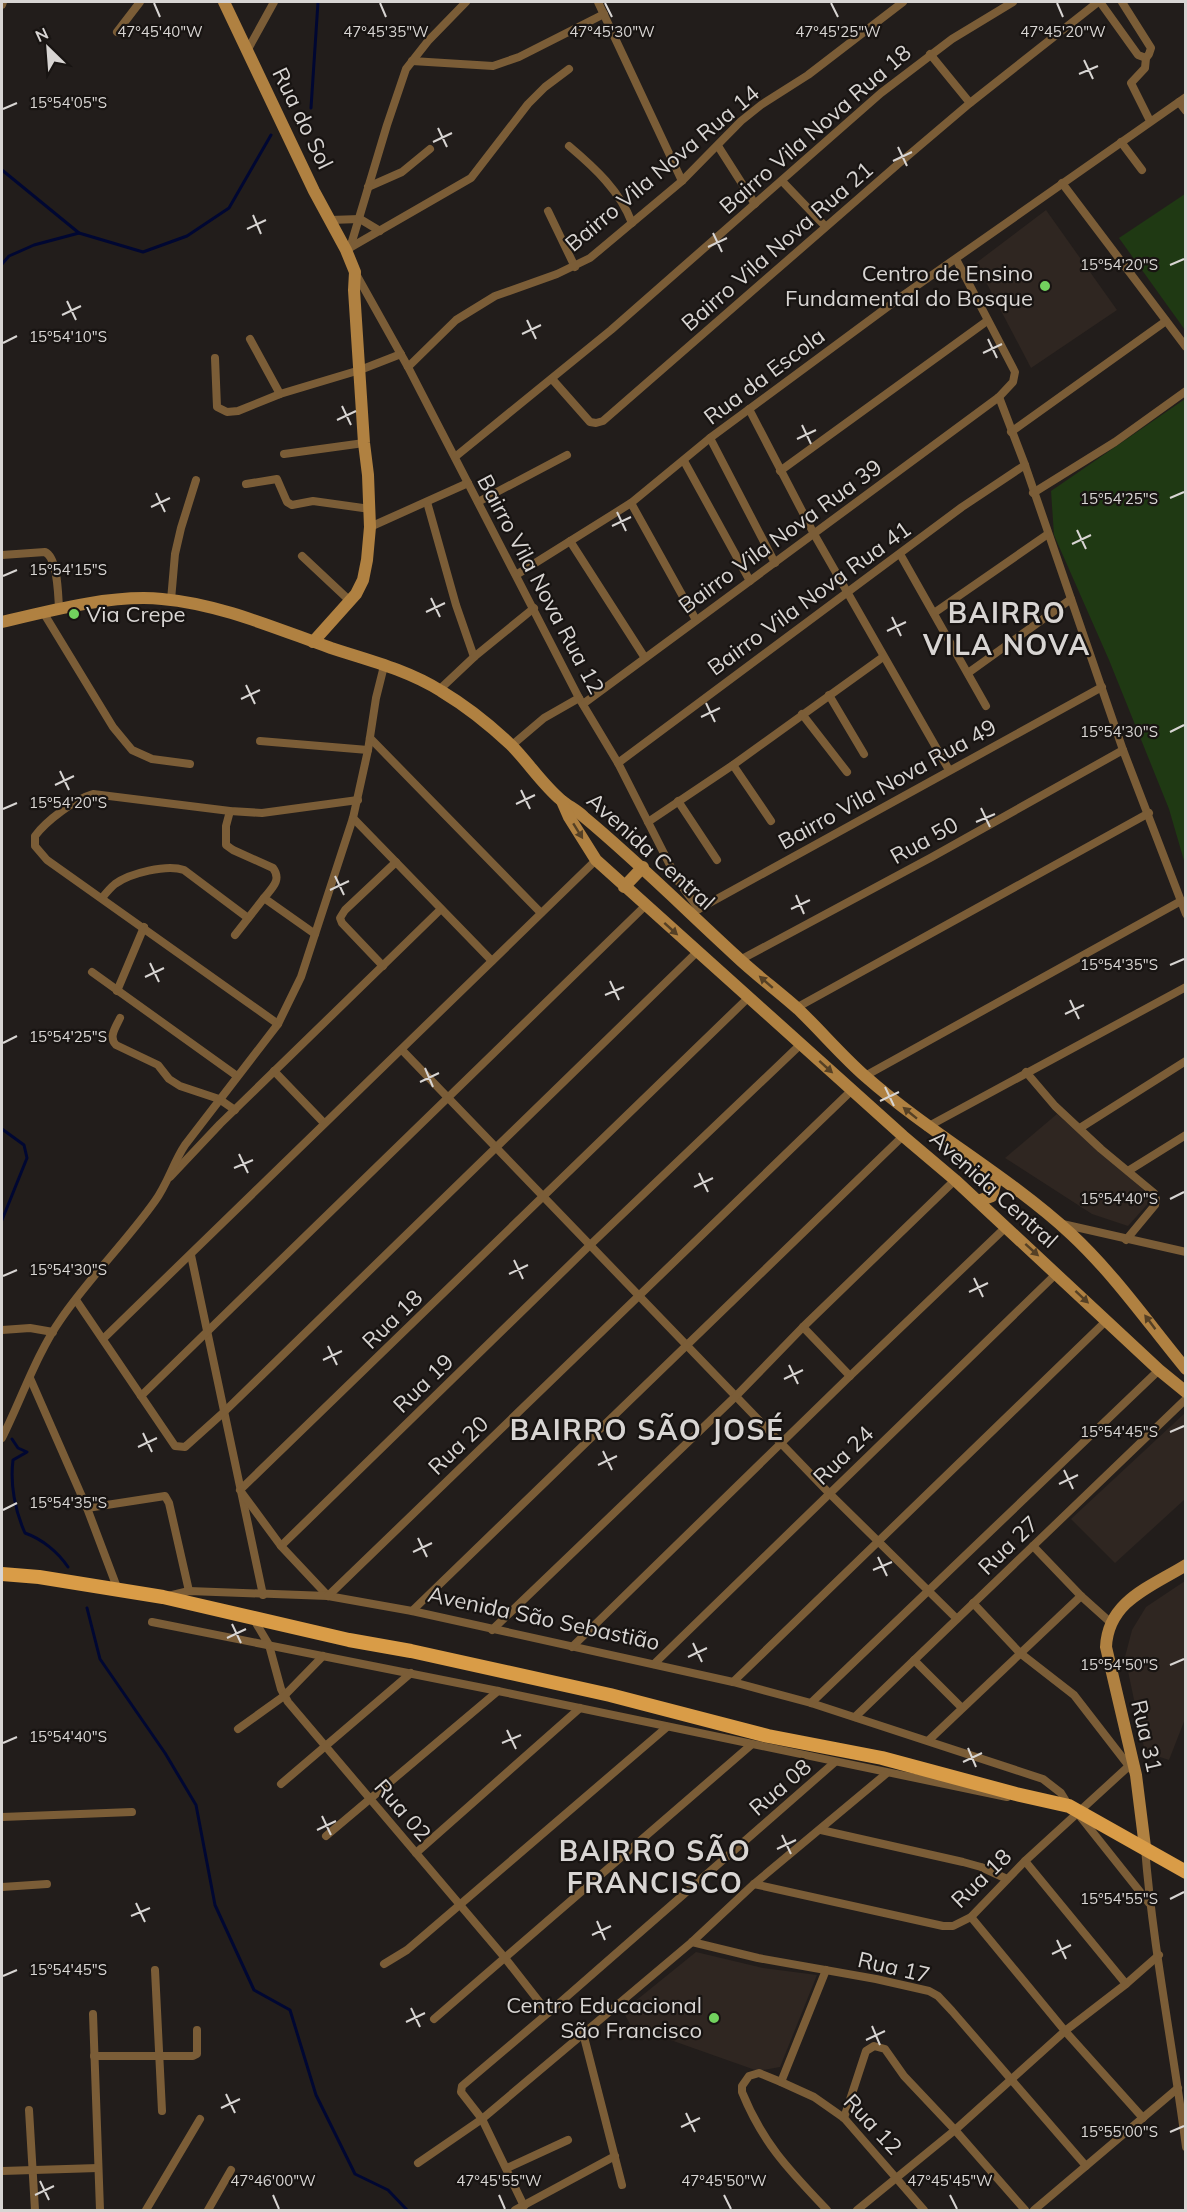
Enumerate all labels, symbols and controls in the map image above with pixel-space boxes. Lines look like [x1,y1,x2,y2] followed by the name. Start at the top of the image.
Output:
[18,18,78,78] north arrow
[117,22,203,41] text: 47°45'40"W
[343,22,429,41] text: 47°45'35"W
[569,22,655,41] text: 47°45'30"W
[795,22,881,41] text: 47°45'25"W
[1020,22,1106,41] text: 47°45'20"W
[32,23,51,46] text: N
[713,38,917,220] street label: Bairro Vila Nova Rua 18
[266,62,340,174] street label: Rua do Sol
[559,79,765,257] street label: Bairro Vila Nova Rua 14
[29,93,107,112] text: 15°54'05"S
[675,155,879,337] street label: Bairro Vila Nova Rua 21
[1080,255,1158,274] text: 15°54'20"S
[785,259,1033,312] place label: Centro de Ensino Fundamental do Bosque
[1038,279,1052,293] marker: Centro de Ensino Fundamental do Bosque
[698,321,830,431] street label: Rua da Escola
[29,327,107,346] text: 15°54'10"S
[673,453,887,619] street label: Bairro Vila Nova Rua 39
[471,469,611,699] street label: Bairro Vila Nova Rua 12
[1080,489,1158,508] text: 15°54'25"S
[702,515,916,681] street label: Bairro Vila Nova Rua 41
[29,560,107,579] text: 15°54'15"S
[922,595,1091,662] district label: BAIRRO VILA NOVA
[86,600,186,628] place label: Via Crepe
[67,607,81,621] marker: Via Crepe
[773,712,1001,856] street label: Bairro Vila Nova Rua 49
[1080,722,1158,741] text: 15°54'30"S
[581,786,721,916] street label: Avenida Central
[29,793,107,812] text: 15°54'20"S
[885,810,963,870] street label: Rua 50
[572,823,583,840] one-way arrow
[663,922,678,935] one-way arrow
[1080,955,1158,974] text: 15°54'35"S
[759,976,774,989] one-way arrow
[29,1027,107,1046] text: 15°54'25"S
[818,1060,833,1073] one-way arrow
[902,1106,918,1119] one-way arrow
[924,1124,1064,1254] street label: Avenida Central
[1080,1189,1158,1208] text: 15°54'40"S
[1024,1243,1039,1257] one-way arrow
[29,1260,107,1279] text: 15°54'30"S
[356,1283,428,1355] street label: Rua 18
[1075,1289,1089,1303] one-way arrow
[1144,1315,1156,1330] one-way arrow
[387,1347,459,1419] street label: Rua 19
[422,1409,494,1481] street label: Rua 20
[510,1412,784,1447] district label: BAIRRO SÃO JOSÉ
[807,1419,879,1491] street label: Rua 24
[1080,1422,1158,1441] text: 15°54'45"S
[29,1493,107,1512] text: 15°54'35"S
[972,1509,1044,1581] street label: Rua 27
[426,1580,662,1656] street label: Avenida São Sebastião
[1080,1655,1158,1674] text: 15°54'50"S
[1125,1697,1169,1775] street label: Rua 31
[29,1727,107,1746] text: 15°54'40"S
[743,1752,817,1822] street label: Rua 08
[368,1773,438,1847] street label: Rua 02
[559,1833,751,1900] district label: BAIRRO SÃO FRANCISCO
[945,1842,1017,1914] street label: Rua 18
[1080,1889,1158,1908] text: 15°54'55"S
[855,1945,933,1989] street label: Rua 17
[29,1960,107,1979] text: 15°54'45"S
[506,1991,702,2044] place label: Centro Educacional São Francisco
[707,2011,721,2025] marker: Centro Educacional São Francisco
[838,2088,908,2160] street label: Rua 12
[1080,2122,1158,2141] text: 15°55'00"S
[230,2171,316,2190] text: 47°46'00"W
[456,2171,542,2190] text: 47°45'55"W
[681,2171,767,2190] text: 47°45'50"W
[907,2171,993,2190] text: 47°45'45"W

